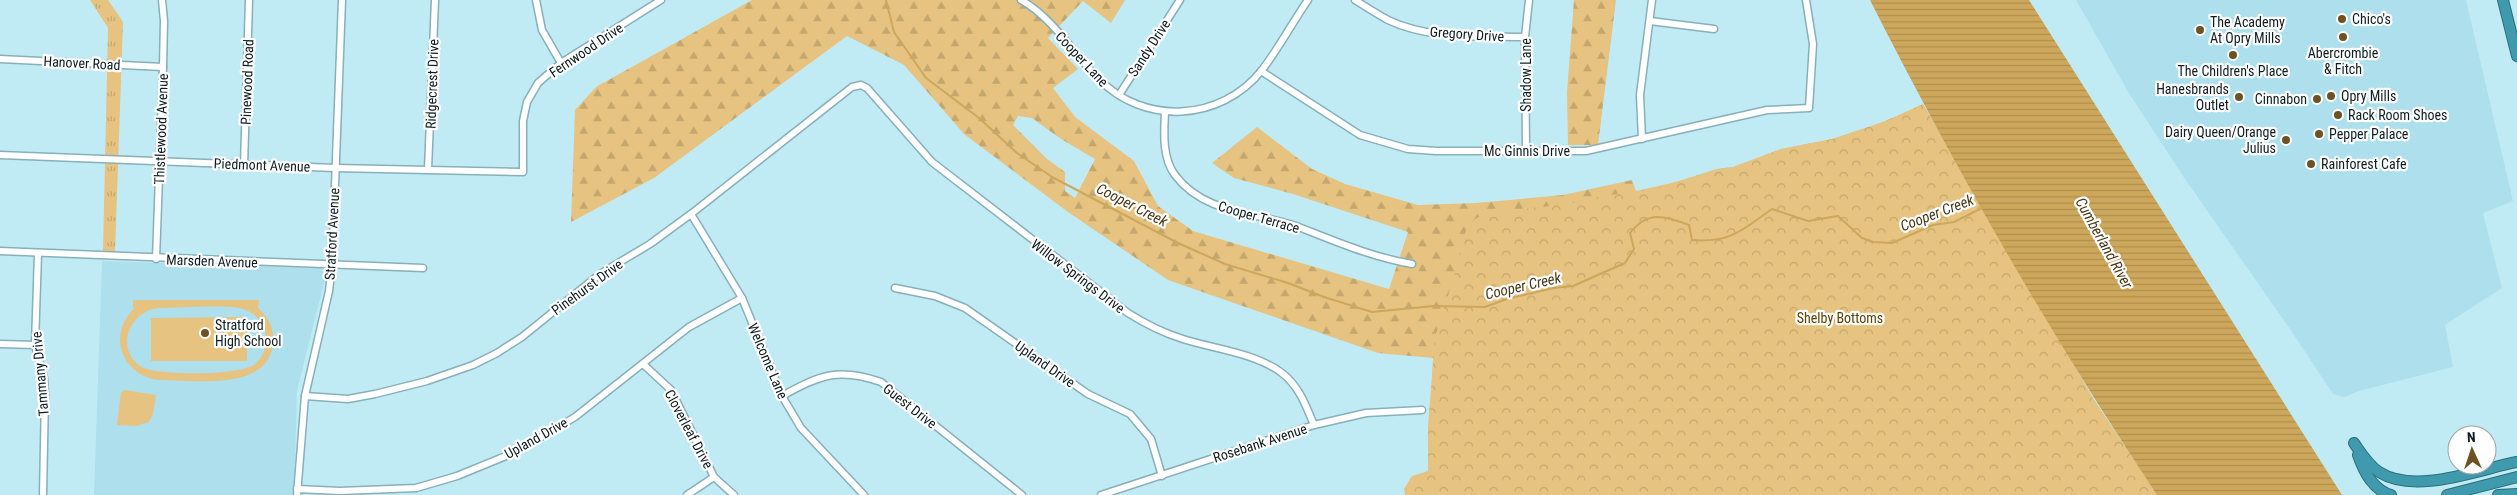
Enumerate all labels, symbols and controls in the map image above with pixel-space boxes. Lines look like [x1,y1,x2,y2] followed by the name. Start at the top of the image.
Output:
[2352,11,2391,27] place label: Chico's
[2336,13,2348,25] marker: Chico's
[2210,14,2285,46] place label: The Academy At Opry Mills
[1125,16,1174,79] street label: Sandy Drive
[546,19,626,81] street label: Fernwood Drive
[1429,23,1505,45] street label: Gregory Drive
[2194,24,2206,36] marker: The Academy At Opry Mills
[1052,28,1112,90] street label: Cooper Lane
[2337,31,2349,43] marker: Abercrombie & Fitch
[422,38,442,129] street label: Ridgecrest Drive
[1518,38,1534,112] street label: Shadow Lane
[238,39,256,125] street label: Pinewood Road
[2308,45,2379,77] place label: Abercrombie & Fitch
[2227,49,2239,61] marker: The Children's Place
[43,53,121,73] street label: Hanover Road
[2178,63,2289,79] place label: The Children's Place
[151,73,171,185] street label: Thistlewood Avenue
[2156,81,2229,113] place label: Hanesbrands Outlet
[2341,88,2396,104] place label: Opry Mills
[2325,90,2337,102] marker: Opry Mills
[2233,91,2245,103] marker: Hanesbrands Outlet
[2255,91,2307,107] place label: Cinnabon
[2311,93,2323,105] marker: Cinnabon
[2348,107,2447,123] place label: Rack Room Shoes
[2332,109,2344,121] marker: Rack Room Shoes
[2165,124,2276,156] place label: Dairy Queen/Orange Julius
[2329,126,2409,142] place label: Pepper Palace
[2313,128,2325,140] marker: Pepper Palace
[2280,134,2292,146] marker: Dairy Queen/Orange Julius
[1484,143,1570,159] street label: Mc Ginnis Drive
[214,155,311,175] street label: Piedmont Avenue
[2321,156,2407,172] place label: Rainforest Cafe
[2305,158,2317,170] marker: Rainforest Cafe
[1093,179,1171,231] water label: Cooper Creek
[322,187,342,281] street label: Stratford Avenue
[1898,191,1977,235] water label: Cooper Creek
[2072,194,2137,292] water label: Cumberland River
[1216,198,1302,236] street label: Cooper Terrace
[1028,236,1128,317] street label: Willow Springs Drive
[166,251,259,271] street label: Marsden Avenue
[548,256,626,318] street label: Pinehurst Drive
[1483,268,1563,303] water label: Cooper Creek
[1797,310,1883,326] park label: Shelby Bottoms
[215,317,282,349] place label: Stratford High School
[745,321,791,402] street label: Welcome Lane
[199,327,211,339] marker: Stratford High School
[28,331,52,417] street label: Tammany Drive
[1012,337,1078,391] street label: Upland Drive
[880,380,940,432] street label: Guest Drive
[662,387,717,471] street label: Cloverleaf Drive
[502,414,571,462] street label: Upland Drive
[1211,420,1309,466] street label: Rosebank Avenue
[2447,425,2497,475] north arrow
[2467,429,2476,445] text: N

